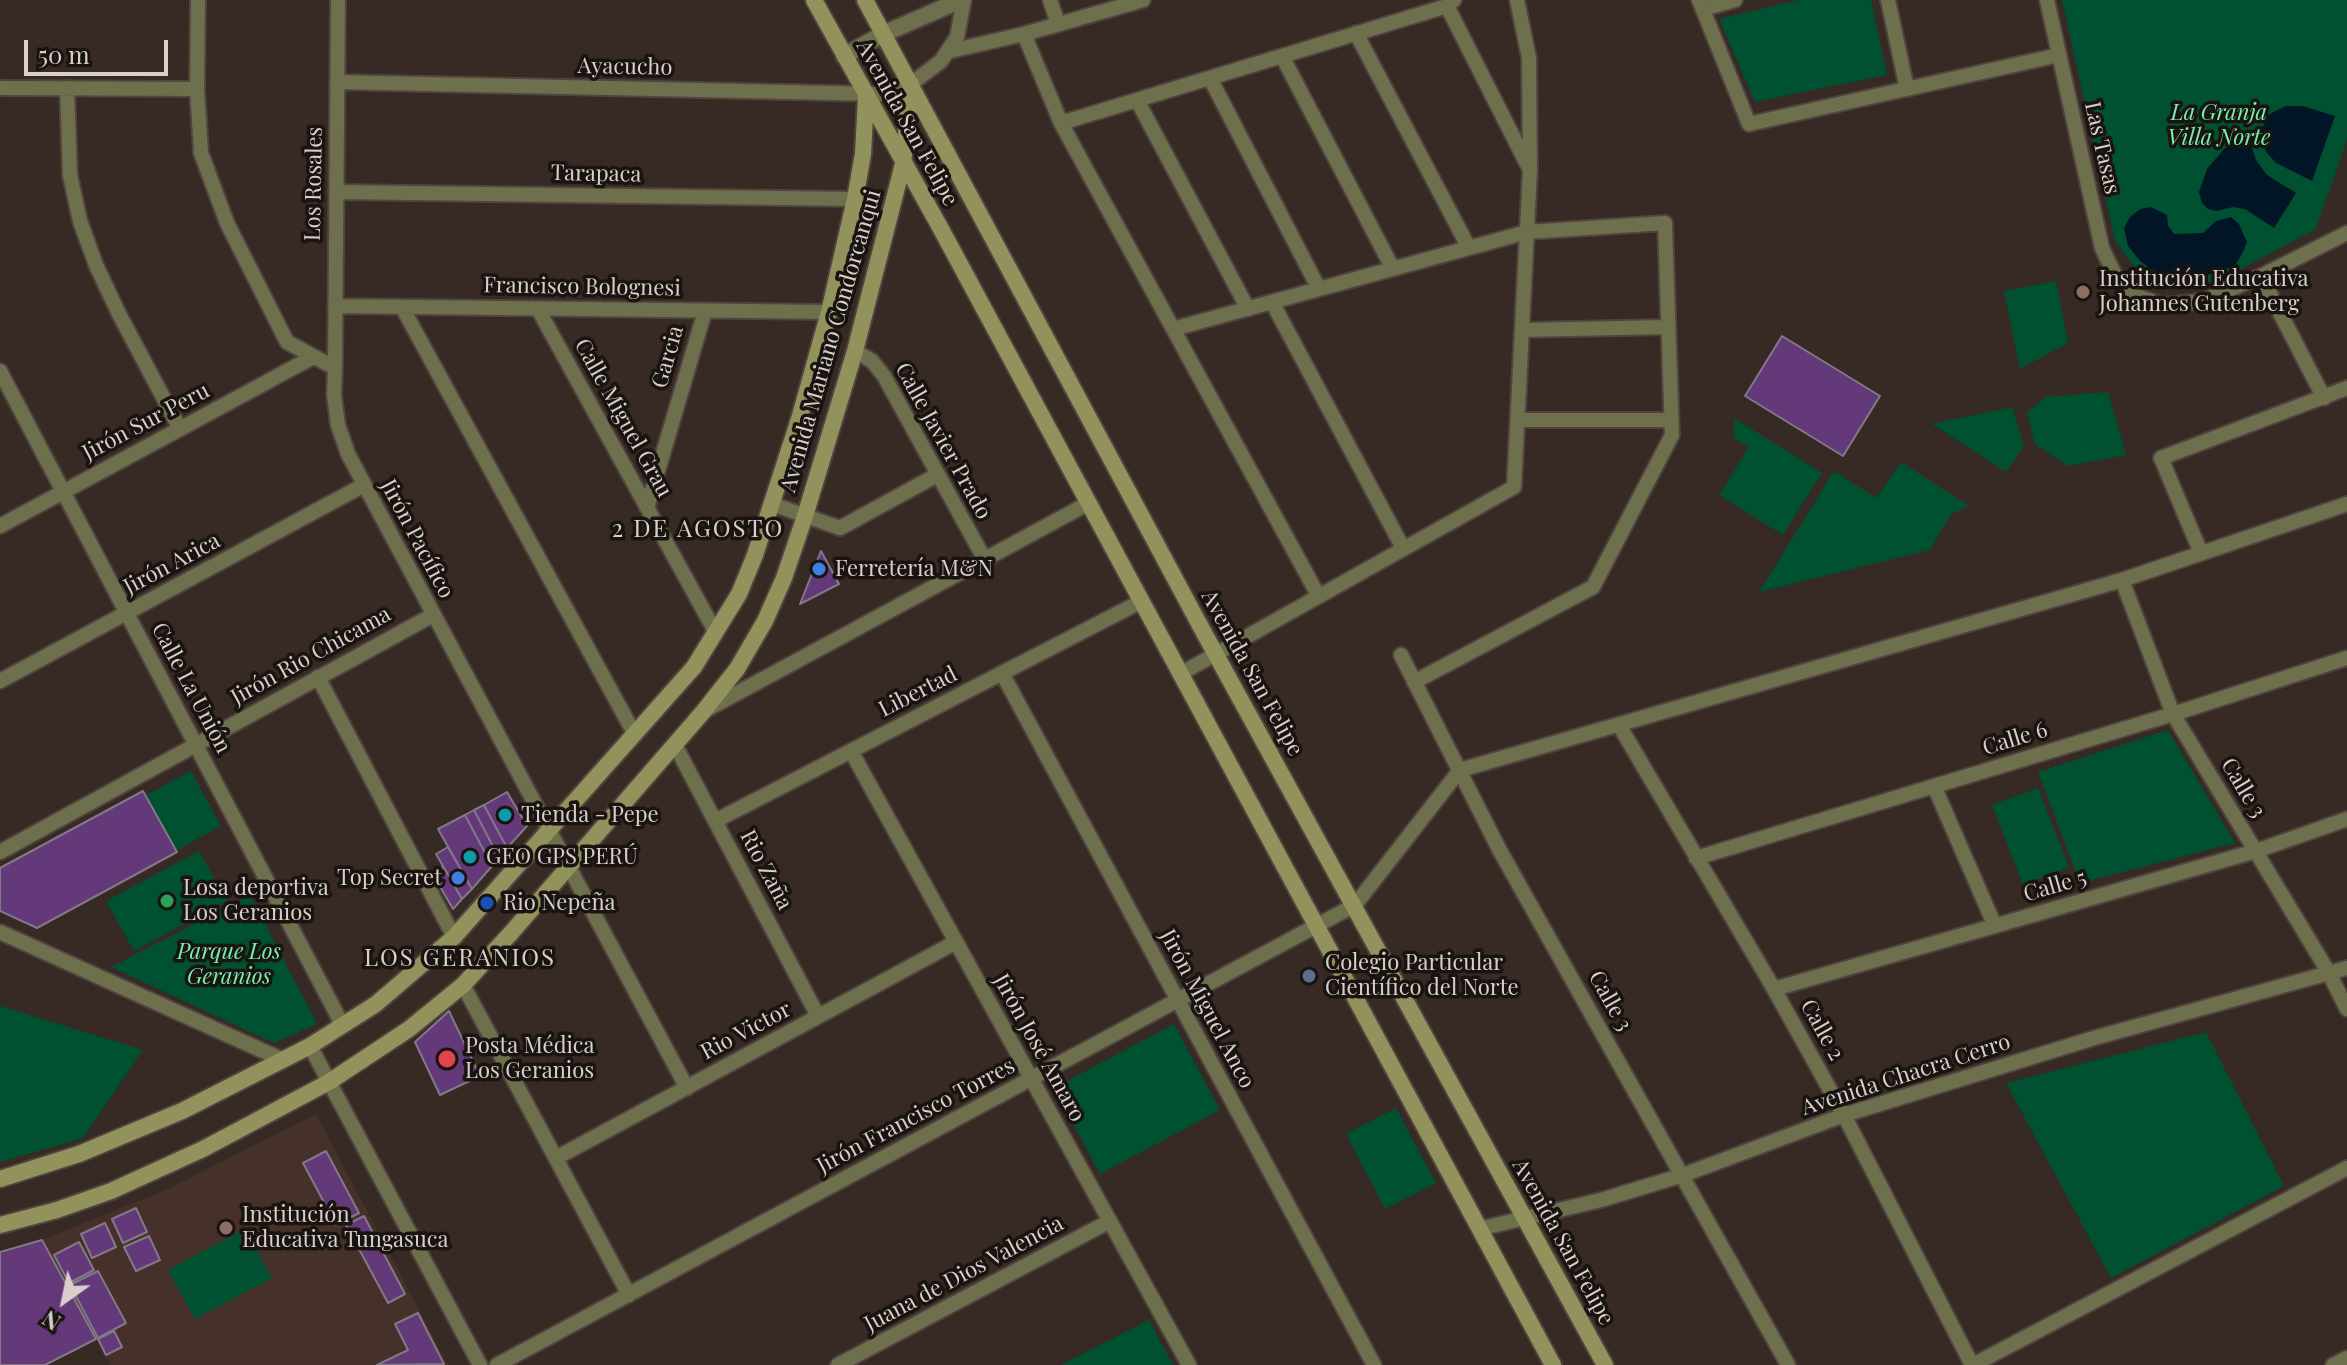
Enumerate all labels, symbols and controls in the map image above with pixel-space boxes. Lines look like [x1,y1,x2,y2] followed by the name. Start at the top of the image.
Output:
[28,24,172,74] scale bar
[850,35,964,211] street label: Avenida San Felipe
[38,38,90,70] text: 50 m
[577,53,673,81] street label: Ayacucho
[2079,99,2125,197] street label: Las Tasas
[2168,100,2270,152] park label: La Granja Villa Norte
[300,127,328,241] street label: Los Rosales
[551,160,641,188] street label: Tarapaca
[775,187,887,495] street label: Avenida Mariano Condorcanqui
[2099,266,2308,318] place label: Institución Educativa Johannes Gutenberg
[483,272,681,302] street label: Francisco Bolognesi
[2074,283,2092,301] marker: Institución Educativa Johannes Gutenberg
[647,323,689,391] street label: Garcia
[569,334,677,502] street label: Calle Miguel Grau
[889,358,997,524] street label: Calle Javier Prado
[78,378,214,466] street label: Jirón Sur Peru
[375,475,459,603] street label: Jirón Pacífico
[612,516,784,544] district label: 2 DE AGOSTO
[119,528,225,600] street label: Jirón Arica
[835,556,993,582] place label: Ferretería M&N
[810,560,828,578] marker: Ferretería M&N
[1195,585,1309,761] street label: Avenida San Felipe
[227,601,395,711] street label: Jirón Rio Chicama
[146,618,236,758] street label: Calle La Unión
[874,661,962,723] street label: Libertad
[1979,717,2051,761] street label: Calle 6
[2215,753,2271,823] street label: Calle 3
[521,802,659,828] place label: Tienda - Pepe
[496,806,514,824] marker: Tienda - Pepe
[734,826,798,914] street label: Rio Zaña
[486,844,638,870] place label: GEO GPS PERÚ
[461,848,479,866] marker: GEO GPS PERÚ
[2021,864,2089,908] street label: Calle 5
[337,865,442,891] place label: Top Secret
[449,869,467,887] marker: Top Secret
[183,875,329,926] place label: Losa deportiva Los Geranios
[503,890,616,916] place label: Rio Nepeña
[158,892,176,910] marker: Losa deportiva Los Geranios
[478,894,496,912] marker: Rio Nepeña
[1154,925,1260,1093] street label: Jirón Miguel Anco
[177,939,281,990] park label: Parque Los Geranios
[364,945,556,973] district label: LOS GERANIOS
[1325,950,1519,1002] place label: Colegio Particular Científico del Norte
[1583,966,1637,1036] street label: Calle 3
[1300,967,1318,985] marker: Colegio Particular Científico del Norte
[988,970,1090,1126] street label: Jirón José Amaro
[1795,995,1849,1065] street label: Calle 2
[696,996,796,1066] street label: Rio Victor
[1798,1029,2014,1121] street label: Avenida Chacra Cerro
[465,1033,595,1084] place label: Posta Médica Los Geranios
[436,1048,458,1070] marker: Posta Médica Los Geranios
[813,1053,1019,1179] street label: Jirón Francisco Torres
[1506,1154,1620,1330] street label: Avenida San Felipe
[242,1202,448,1254] place label: Institución Educativa Tungasuca
[860,1210,1068,1338] street label: Juana de Dios Valencia
[217,1219,235,1237] marker: Institución Educativa Tungasuca
[24,1261,104,1341] north arrow
[36,1304,66,1338] text: N

